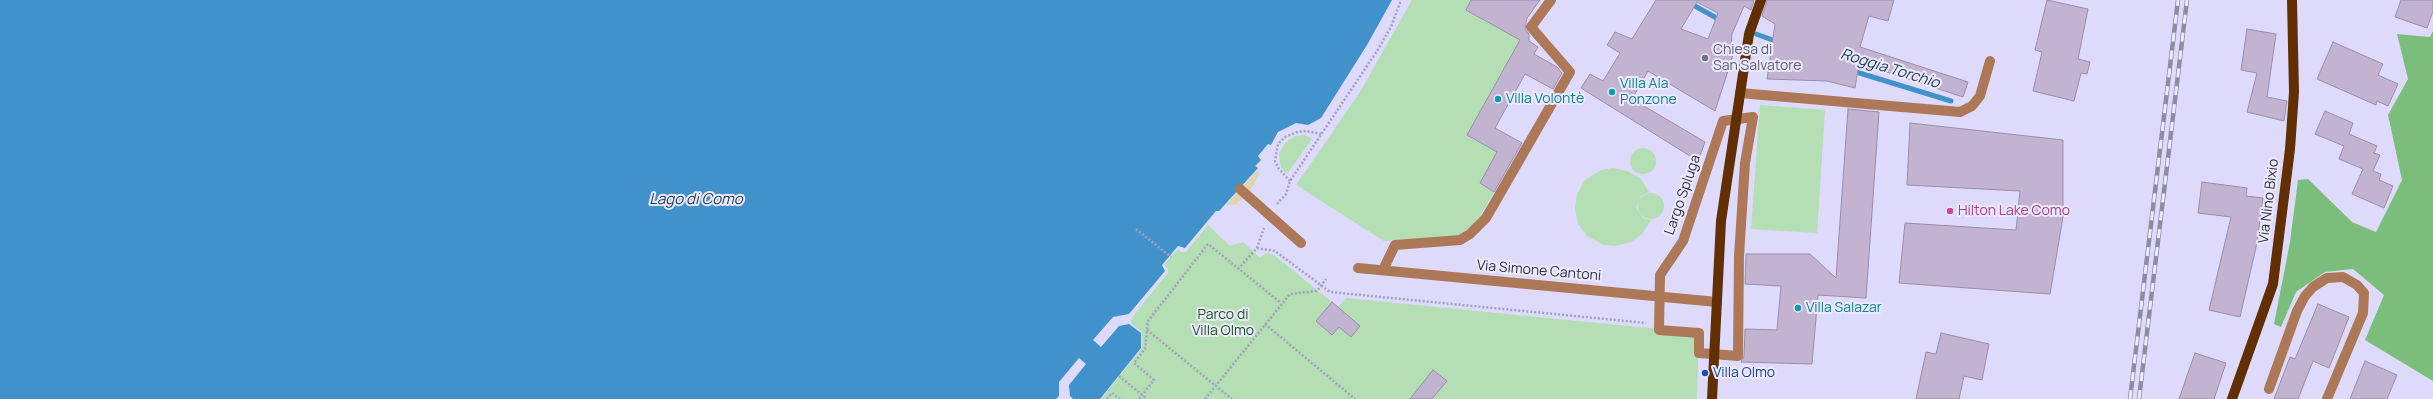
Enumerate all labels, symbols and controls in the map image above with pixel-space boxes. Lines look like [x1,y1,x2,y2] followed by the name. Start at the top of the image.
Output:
[1713,42,1801,74] place label: Chiesa di San Salvatore
[1838,45,1942,93] water label: Roggia Torchio
[1700,53,1710,63] marker: Chiesa di San Salvatore
[1620,76,1677,108] place label: Villa Ala Ponzone
[1607,87,1617,97] marker: Villa Ala Ponzone
[1506,91,1584,107] place label: Villa Volontè
[1493,94,1503,104] marker: Villa Volontè
[1661,153,1705,237] street label: Largo Spluga
[2255,158,2283,244] street label: Via Nino Bixio
[649,191,743,209] water label: Lago di Como
[1958,203,2070,219] place label: Hilton Lake Como
[1945,206,1955,216] marker: Hilton Lake Como
[1476,257,1602,285] street label: Via Simone Cantoni
[1806,300,1882,316] place label: Villa Salazar
[1793,303,1803,313] marker: Villa Salazar
[1192,307,1254,340] park label: Parco di Villa Olmo
[1713,365,1775,381] place label: Villa Olmo
[1700,368,1710,378] marker: Villa Olmo

